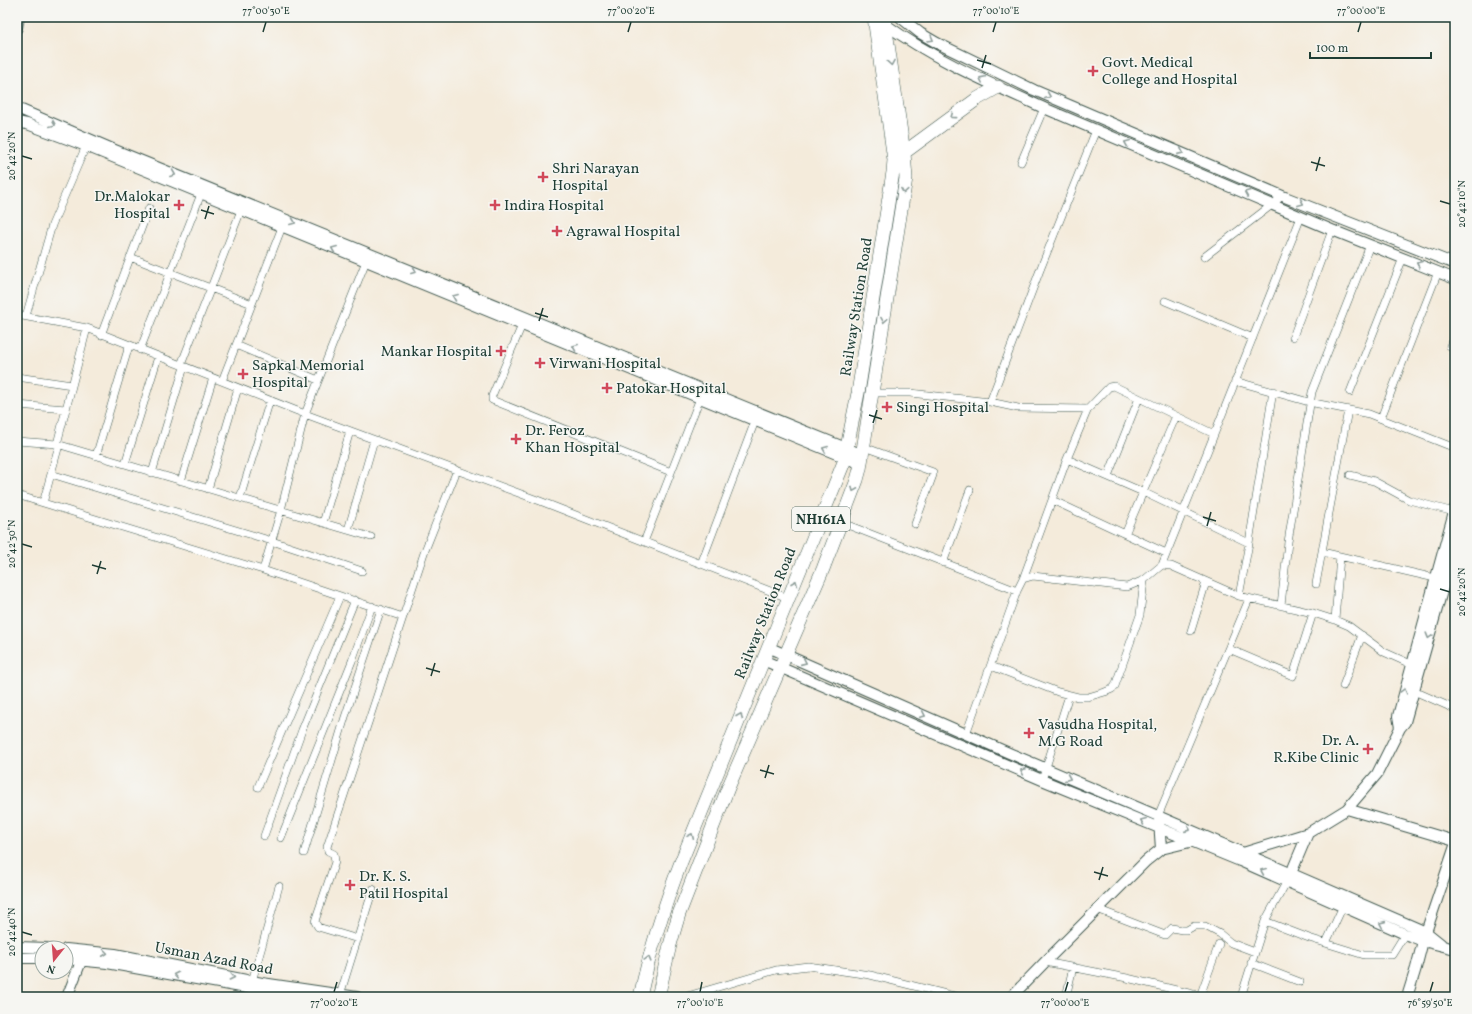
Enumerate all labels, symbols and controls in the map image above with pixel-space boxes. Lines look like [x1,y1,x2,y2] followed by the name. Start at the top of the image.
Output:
[242,4,290,18] text: 77°00'30"E
[607,4,655,18] text: 77°00'20"E
[973,4,1019,18] text: 77°00'10"E
[1337,4,1385,18] text: 77°00'00"E
[1310,34,1431,60] scale bar
[927,35,934,42] one-way arrow
[1316,41,1349,57] text: 100 m
[1102,53,1237,91] place label: Govt. Medical College and Hospital
[886,59,895,66] one-way arrow
[1087,65,1099,77] marker: Govt. Medical College and Hospital
[979,77,987,84] one-way arrow
[1045,91,1052,99] one-way arrow
[951,111,958,118] one-way arrow
[49,119,56,127] one-way arrow
[5,131,19,180] text: 20°42'20"N
[1124,140,1131,148] one-way arrow
[1177,147,1185,155] one-way arrow
[552,159,640,197] place label: Shri Narayan Hospital
[169,169,176,177] one-way arrow
[537,171,549,183] marker: Shri Narayan Hospital
[1455,180,1469,228] text: 20°42'10"N
[94,187,170,225] place label: Dr.Malokar Hospital
[900,188,908,194] one-way arrow
[1243,190,1250,198] one-way arrow
[504,196,604,217] place label: Indira Hospital
[1296,198,1304,206] one-way arrow
[173,199,185,211] marker: Dr.Malokar Hospital
[489,199,501,211] marker: Indira Hospital
[290,218,297,226] one-way arrow
[566,222,680,243] place label: Agrawal Hospital
[551,225,563,237] marker: Agrawal Hospital
[836,236,879,378] street label: Railway Station Road
[331,245,338,253] one-way arrow
[1415,261,1423,269] one-way arrow
[410,267,417,275] one-way arrow
[451,294,458,302] one-way arrow
[880,317,889,323] one-way arrow
[381,342,492,363] place label: Mankar Hospital
[572,343,579,351] one-way arrow
[495,345,507,357] marker: Mankar Hospital
[549,354,661,375] place label: Virwani Hospital
[252,356,364,394] place label: Sapkal Memorial Hospital
[534,357,546,369] marker: Virwani Hospital
[237,368,249,380] marker: Sapkal Memorial Hospital
[616,379,726,400] place label: Patokar Hospital
[601,382,613,394] marker: Patokar Hospital
[896,398,989,419] place label: Singi Hospital
[881,401,893,413] marker: Singi Hospital
[525,421,620,459] place label: Dr. Feroz Khan Hospital
[510,433,522,445] marker: Dr. Feroz Khan Hospital
[821,446,828,454] one-way arrow
[850,485,858,492] one-way arrow
[792,507,850,531] road number: NH161A
[5,519,19,568] text: 20°42'30"N
[730,545,802,683] street label: Railway Station Road
[1455,567,1469,616] text: 20°42'20"N
[790,579,798,586] one-way arrow
[1425,633,1434,640] one-way arrow
[800,657,808,665] one-way arrow
[1399,687,1408,694] one-way arrow
[919,710,926,718] one-way arrow
[736,713,744,720] one-way arrow
[1038,715,1157,753] place label: Vasudha Hospital, M.G Road
[1023,727,1035,739] marker: Vasudha Hospital, M.G Road
[1273,731,1359,769] place label: Dr. A. R.Kibe Clinic
[1362,743,1374,755] marker: Dr. A. R.Kibe Clinic
[1019,768,1027,776] one-way arrow
[1064,773,1071,781] one-way arrow
[1139,817,1146,825] one-way arrow
[1183,824,1191,832] one-way arrow
[686,833,694,841] one-way arrow
[359,867,448,905] place label: Dr. K. S. Patil Hospital
[1259,868,1267,876] one-way arrow
[344,879,356,891] marker: Dr. K. S. Patil Hospital
[5,907,19,956] text: 20°42'40"N
[1378,920,1385,928] one-way arrow
[153,938,275,981] street label: Usman Azad Road
[34,940,74,980] north arrow
[102,948,108,957] one-way arrow
[643,956,652,963] one-way arrow
[45,960,58,976] text: N
[173,971,179,980] one-way arrow
[229,973,236,981] one-way arrow
[310,996,358,1010] text: 77°00'20"E
[677,996,723,1010] text: 77°00'10"E
[1041,996,1089,1010] text: 77°00'00"E
[1407,996,1453,1010] text: 76°59'50"E

